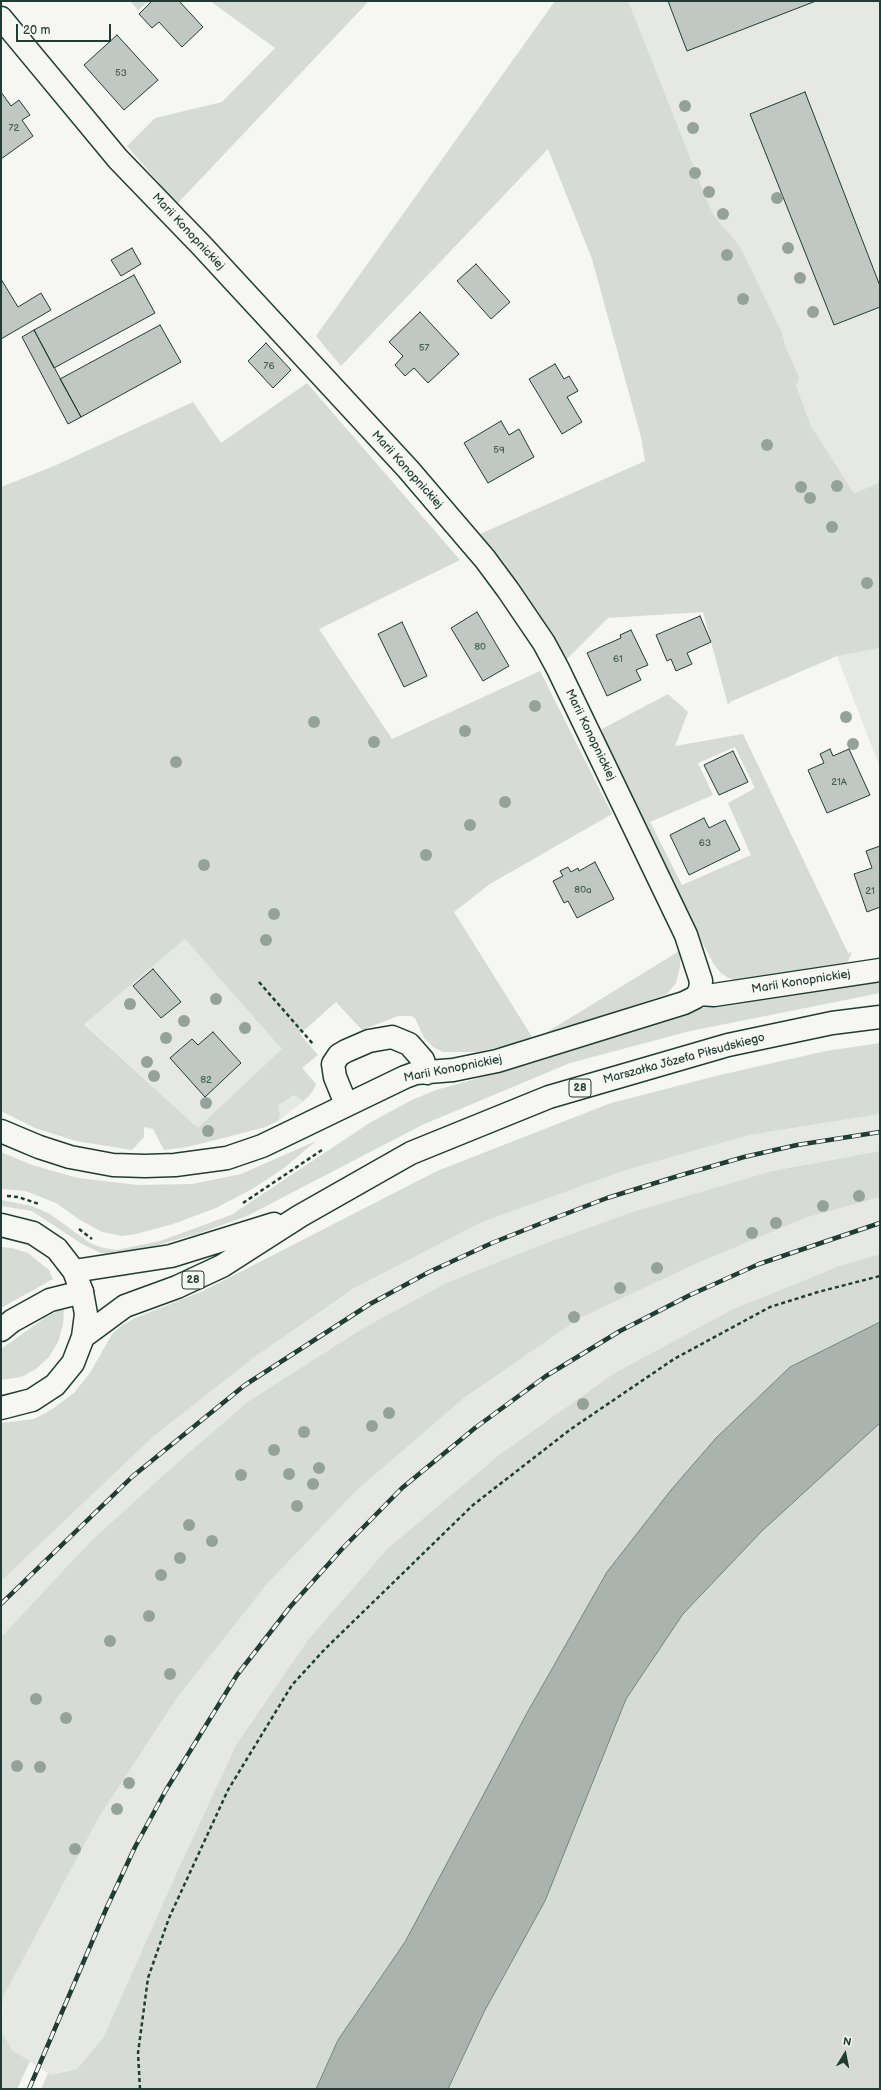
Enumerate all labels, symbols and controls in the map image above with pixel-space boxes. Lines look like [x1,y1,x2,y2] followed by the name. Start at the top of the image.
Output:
[18,16,113,42] scale bar
[23,23,50,38] text: 20 m
[115,67,127,79] house number: 53
[9,122,19,134] house number: 72
[149,191,227,273] street label: Marii Konopnickiej
[419,342,429,354] house number: 57
[263,360,275,372] house number: 76
[368,428,446,512] street label: Marii Konopnickiej
[493,444,505,456] house number: 59
[474,641,486,653] house number: 80
[613,653,623,665] house number: 61
[562,687,618,783] street label: Marii Konopnickiej
[831,776,847,788] house number: 21A
[699,837,711,849] house number: 63
[574,884,592,896] house number: 80a
[865,885,875,897] house number: 21
[751,967,851,997] street label: Marii Konopnickiej
[601,1030,767,1088] street label: Marszałka Józefa Piłsudskiego
[403,1052,503,1086] street label: Marii Konopnickiej
[200,1074,212,1086] house number: 82
[569,1079,591,1097] road number: 28
[182,1271,204,1289] road number: 28
[825,2034,865,2074] north arrow
[842,2035,852,2049] text: N

